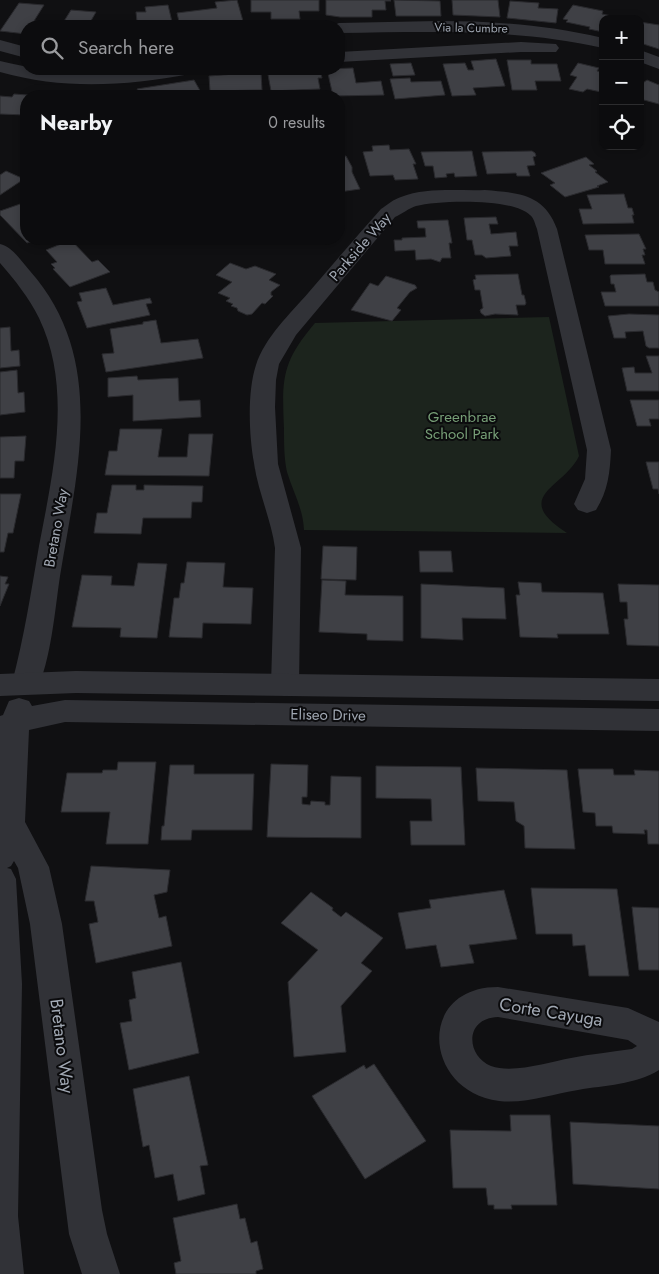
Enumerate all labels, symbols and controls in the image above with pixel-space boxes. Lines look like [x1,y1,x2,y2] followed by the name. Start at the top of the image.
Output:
[599,15,644,150] map controls
[599,15,644,60] button: +
[434,18,508,38] street label: Via la Cumbre
[20,20,345,75] search box
[38,34,66,62] icon: search
[78,34,174,61] text: Search here
[599,60,644,105] button: −
[599,105,644,150] button: locate
[40,108,112,138] text: Nearby
[268,111,325,134] text: 0 results
[324,208,396,286] street label: Parkside Way
[425,406,500,445] park label: Greenbrae School Park
[38,487,74,569] street label: Bretano Way
[290,703,366,727] street label: Eliseo Drive
[497,991,605,1033] street label: Corte Cayuga
[43,997,81,1095] street label: Bretano Way

